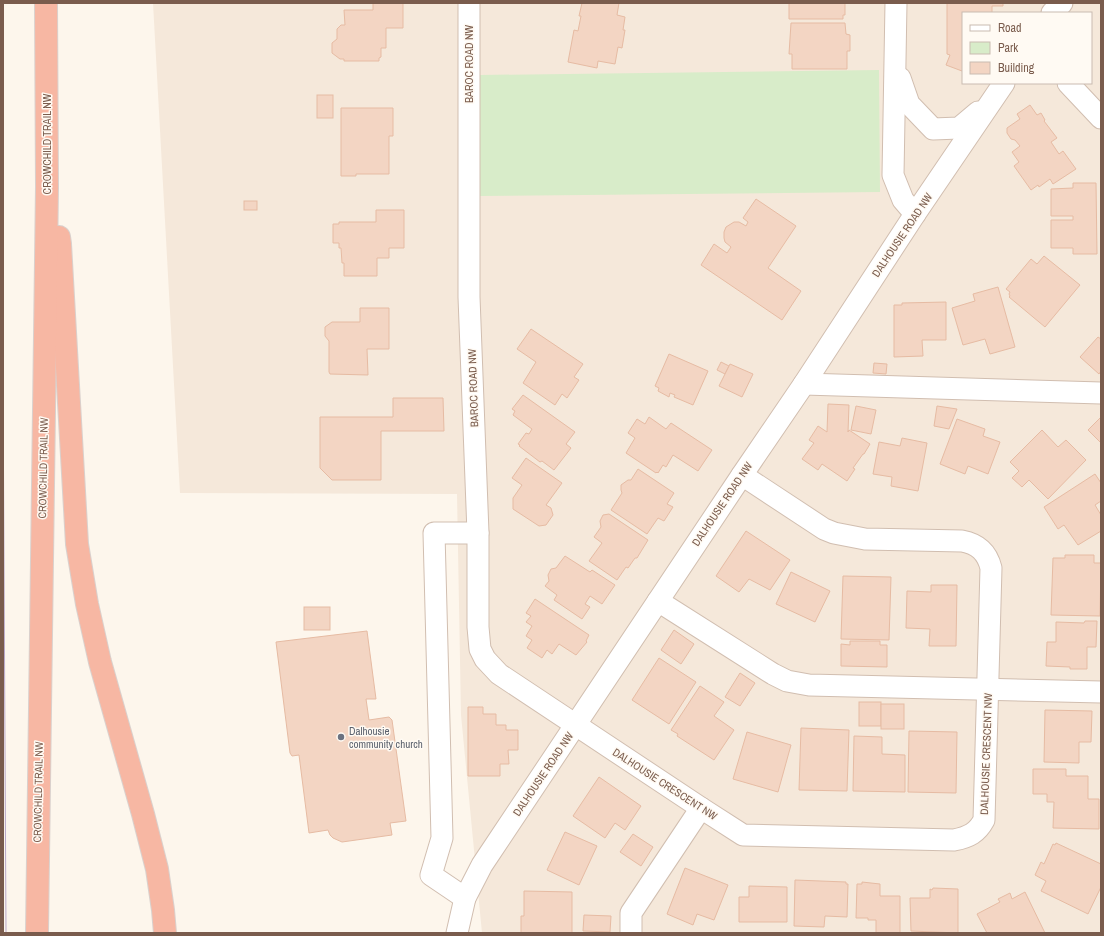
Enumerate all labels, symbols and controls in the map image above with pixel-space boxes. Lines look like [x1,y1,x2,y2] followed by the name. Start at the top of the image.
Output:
[962,12,1092,84] legend
[998,20,1022,36] text: Road
[462,24,476,103] street label: BAROC ROAD NW
[998,40,1018,56] text: Park
[998,60,1035,76] text: Building
[40,93,54,194] street label: CROWCHILD TRAIL NW
[869,190,936,280] street label: DALHOUSIE ROAD NW
[465,348,481,427] street label: BAROC ROAD NW
[35,417,51,518] street label: CROWCHILD TRAIL NW
[689,459,756,549] street label: DALHOUSIE ROAD NW
[977,693,995,815] street label: DALHOUSIE CRESCENT NW
[349,724,423,751] place label: Dalhousie community church
[510,729,577,819] street label: DALHOUSIE ROAD NW
[336,732,346,742] marker: Dalhousie community church
[30,741,46,842] street label: CROWCHILD TRAIL NW
[610,745,720,823] street label: DALHOUSIE CRESCENT NW

